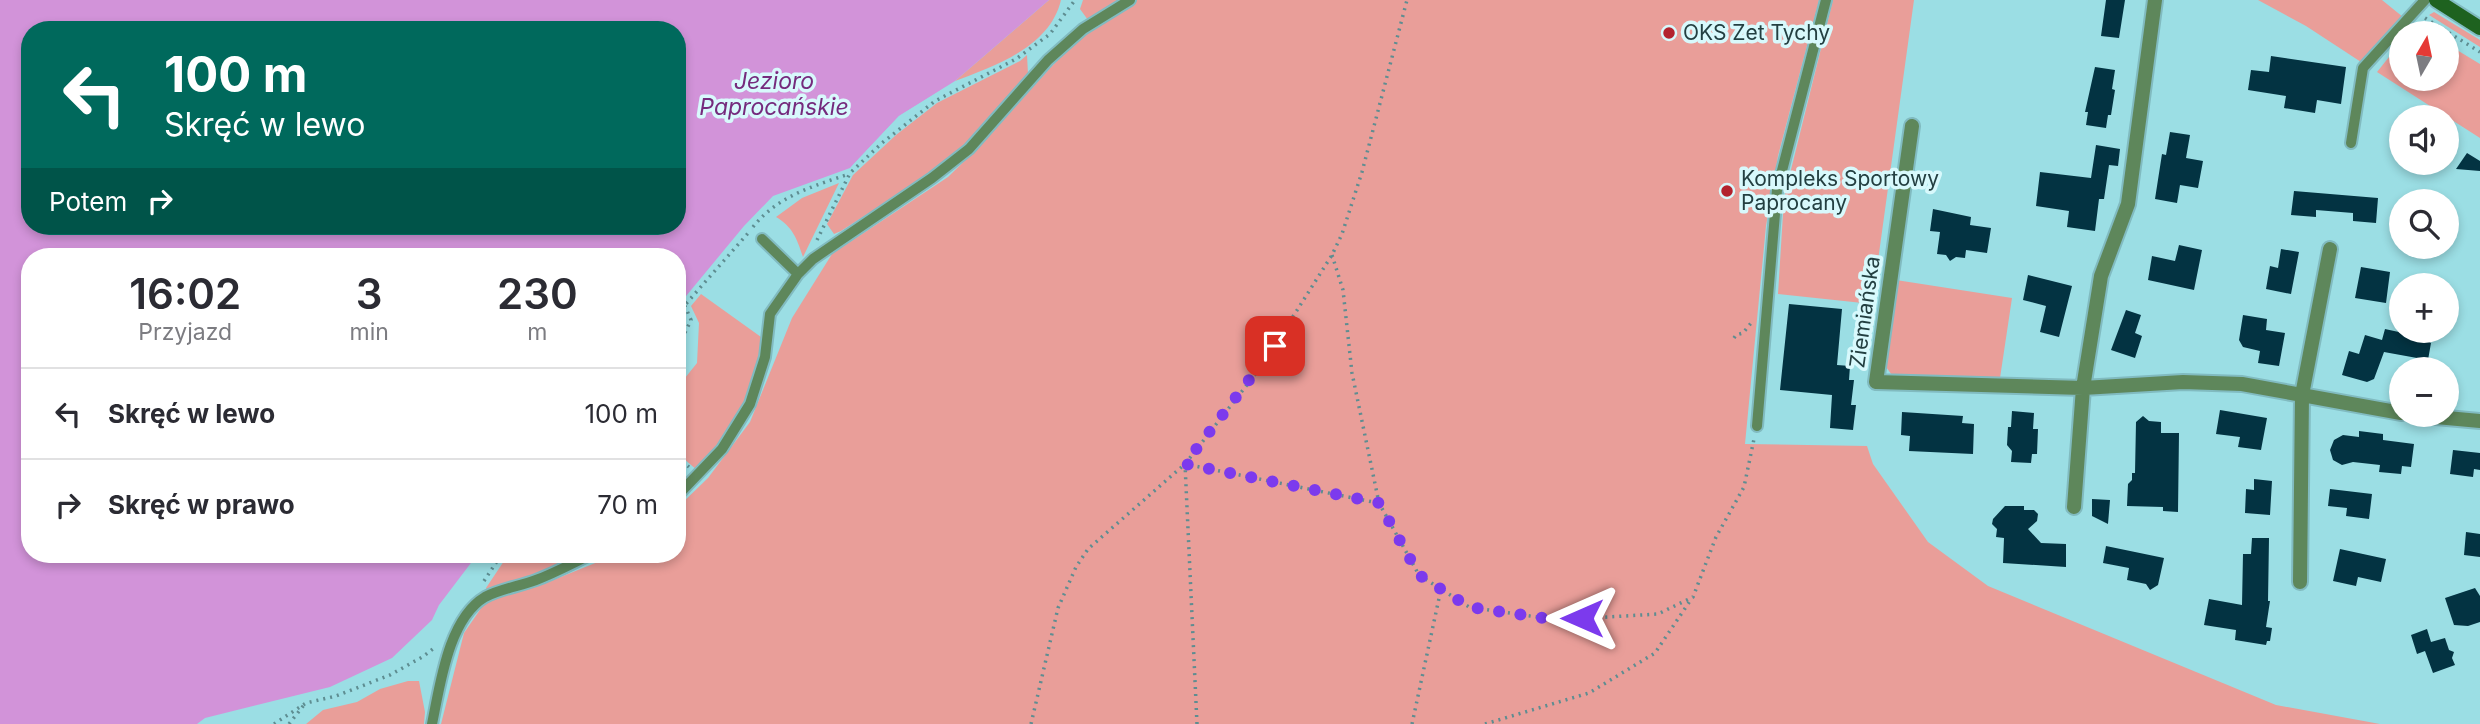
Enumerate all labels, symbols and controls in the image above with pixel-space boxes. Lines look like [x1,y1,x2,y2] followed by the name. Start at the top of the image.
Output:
[1683,20,1830,45] place label: OKS Zet Tychy
[2389,21,2459,91] north arrow
[2389,21,2459,427] map controls
[1661,25,1677,41] marker: OKS Zet Tychy
[164,45,308,104] text: 100 m
[49,49,140,140] icon: left
[699,67,849,121] water label: Jezioro Paprocańskie
[164,105,365,144] text: Skręć w lewo
[2389,105,2459,175] button: sound
[1741,166,1939,215] place label: Kompleks Sportowy Paprocany
[141,182,179,220] icon: right
[1719,183,1735,199] marker: Kompleks Sportowy Paprocany
[49,186,127,217] text: Potem
[2389,189,2459,259] button: search
[1844,254,1885,369] street label: Ziemiańska
[129,268,241,319] text: 16:02
[356,268,383,319] text: 3
[497,268,578,319] text: 230
[2389,273,2459,343] button: +
[1245,316,1305,376] pin
[138,318,232,346] text: Przyjazd
[349,318,389,346] text: min
[527,318,547,346] text: m
[1256,327,1294,365] icon: arrive
[2389,357,2459,427] button: −
[49,395,87,433] icon: left
[108,398,275,429] text: Skręć w lewo
[585,398,658,429] text: 100 m
[49,486,87,524] icon: right
[108,489,295,520] text: Skręć w prawo
[597,489,658,520] text: 70 m
[1545,581,1619,655] position arrow

